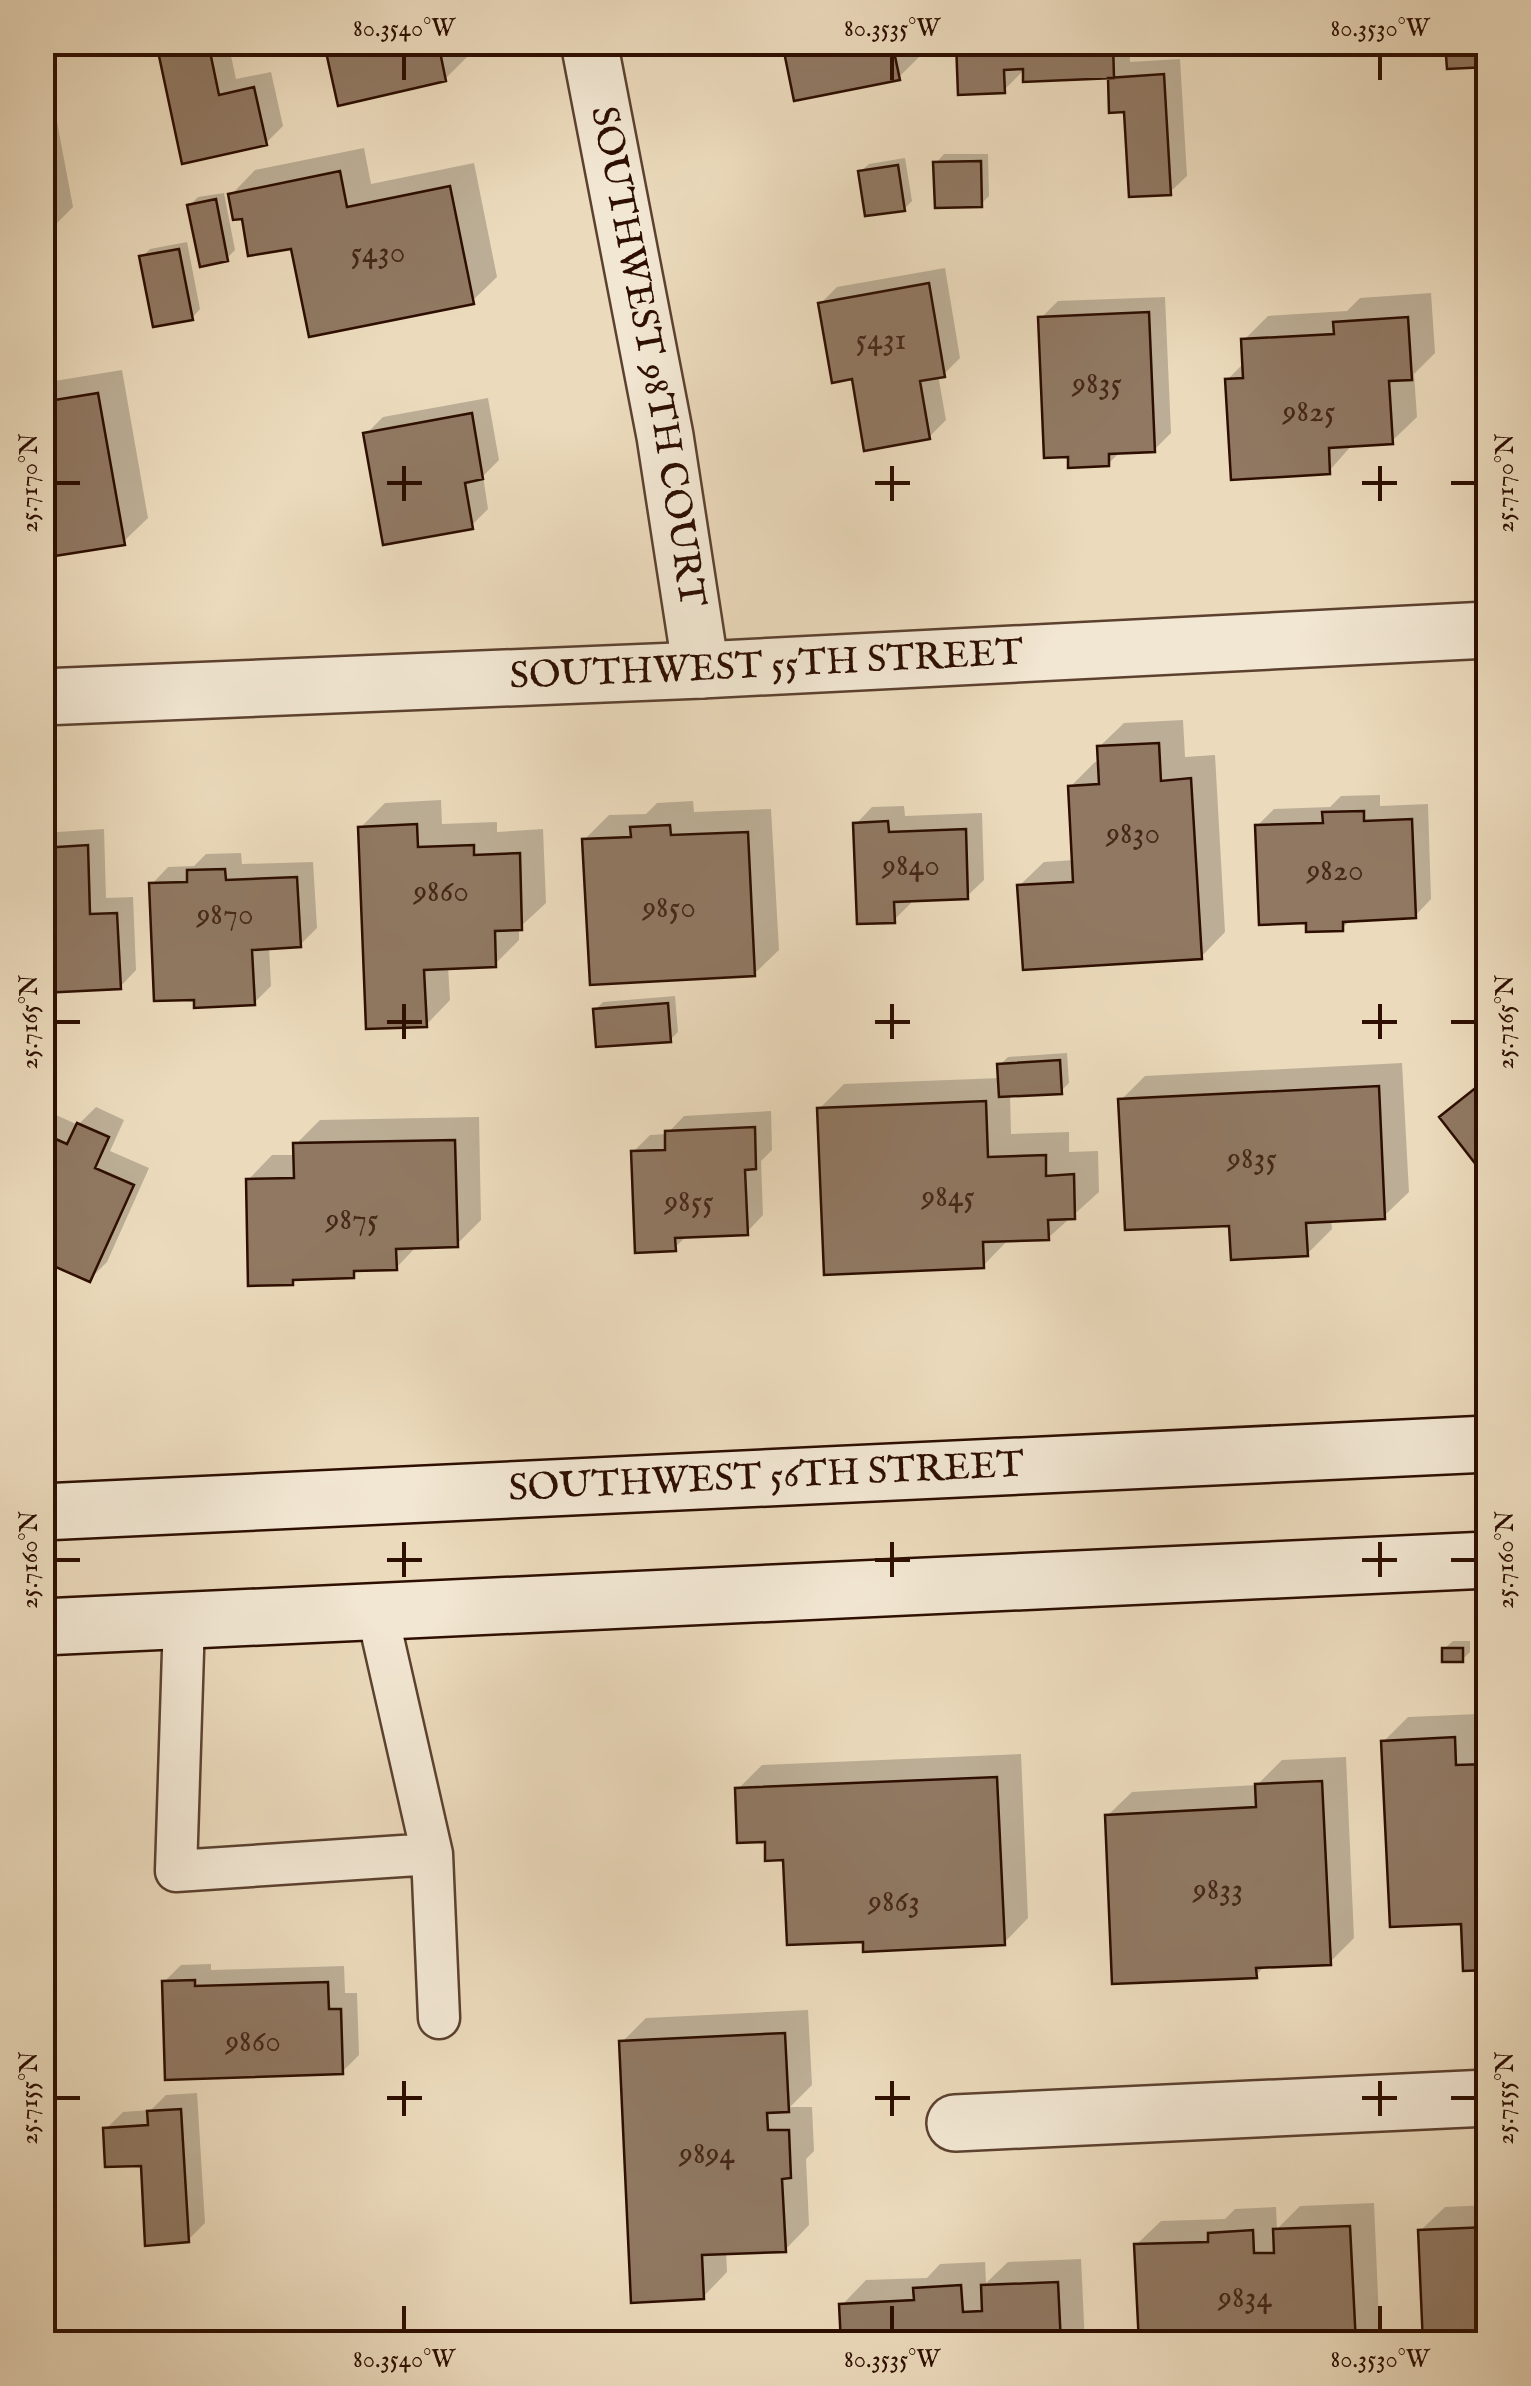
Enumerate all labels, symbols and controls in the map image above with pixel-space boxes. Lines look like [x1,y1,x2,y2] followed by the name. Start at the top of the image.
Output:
[353,13,456,45] text: 80.3540°W
[844,13,941,45] text: 80.3535°W
[1330,13,1431,45] text: 80.3530°W
[578,102,715,611] street label: SOUTHWEST 98TH COURT
[351,233,405,274] house number: 5430
[855,320,907,361] house number: 5431
[1071,364,1122,405] house number: 9835
[1281,392,1336,433] house number: 9825
[14,433,46,533] text: 25.7170°N
[1490,433,1522,533] text: 25.7170°N
[509,630,1025,702] street label: SOUTHWEST 55TH STREET
[1105,814,1160,855] house number: 9830
[881,846,940,887] house number: 9840
[1305,851,1364,892] house number: 9820
[412,872,469,913] house number: 9860
[641,888,696,929] house number: 9850
[195,895,254,936] house number: 9870
[14,975,46,1069] text: 25.7165°N
[1490,975,1522,1069] text: 25.7165°N
[1226,1139,1277,1180] house number: 9835
[920,1177,975,1218] house number: 9845
[663,1182,714,1223] house number: 9855
[324,1200,379,1241] house number: 9875
[507,1442,1025,1514] street label: SOUTHWEST 56TH STREET
[14,1511,46,1609] text: 25.7160°N
[1490,1511,1522,1609] text: 25.7160°N
[1192,1870,1243,1911] house number: 9833
[867,1882,920,1923] house number: 9863
[224,2022,281,2063] house number: 9860
[14,2051,46,2145] text: 25.7155°N
[1490,2051,1522,2145] text: 25.7155°N
[678,2134,735,2175] house number: 9894
[1217,2278,1272,2319] house number: 9834
[353,2344,456,2376] text: 80.3540°W
[844,2344,941,2376] text: 80.3535°W
[1330,2344,1431,2376] text: 80.3530°W

